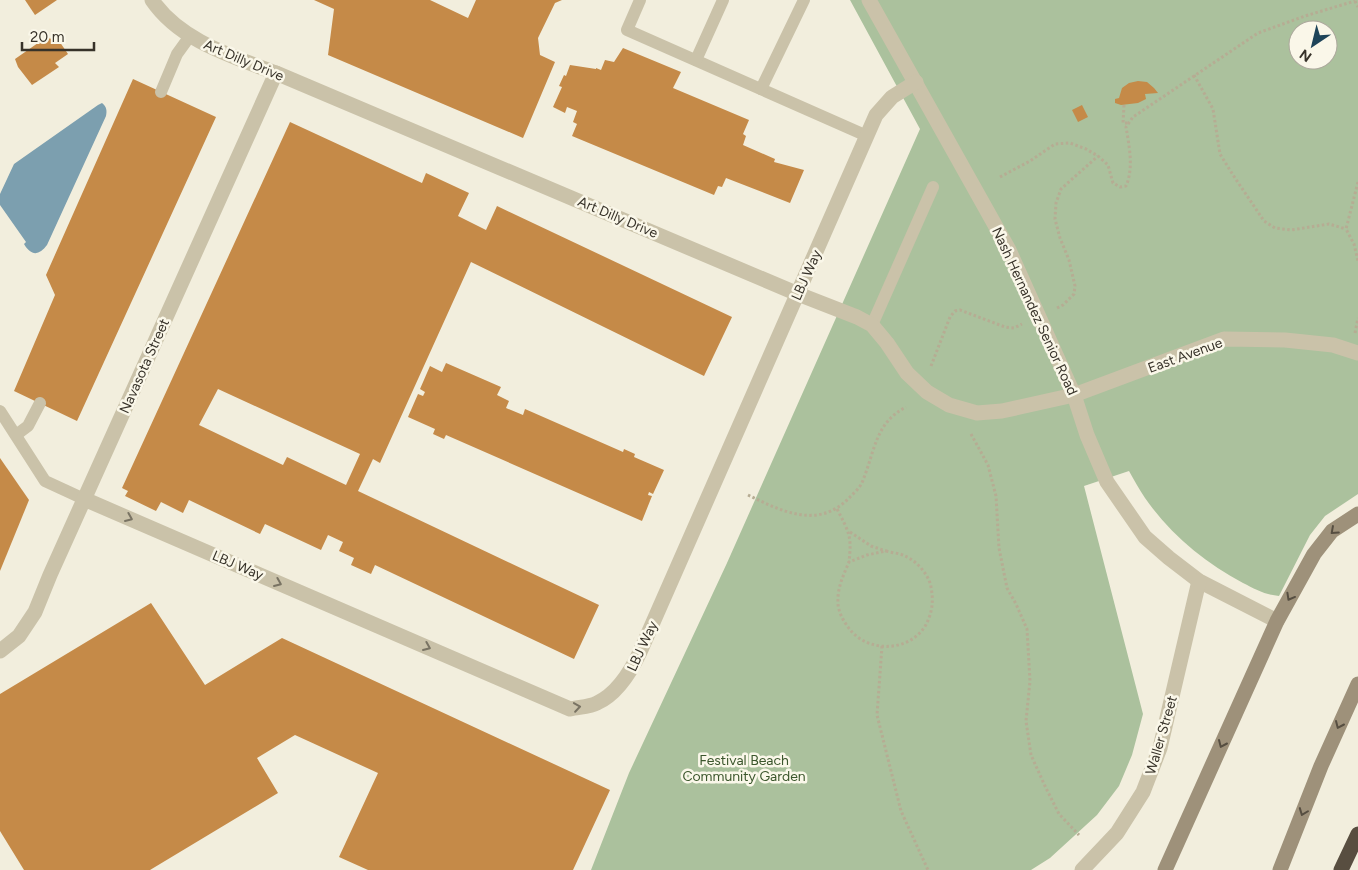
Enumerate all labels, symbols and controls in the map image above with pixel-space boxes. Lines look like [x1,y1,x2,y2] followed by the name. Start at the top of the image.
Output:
[22,20,95,52] scale bar
[1288,20,1338,70] north arrow
[30,28,64,46] text: 20 m
[201,36,287,85] street label: Art Dilly Drive
[1297,45,1315,65] text: N
[575,193,661,242] street label: Art Dilly Drive
[988,224,1081,398] street label: Nash Hernandez Senior Road
[788,247,825,303] street label: LBJ Way
[116,316,173,416] street label: Navasota Street
[1146,334,1225,377] street label: East Avenue
[124,512,133,523] one-way arrow
[1330,526,1339,535] one-way arrow
[210,547,266,584] street label: LBJ Way
[273,576,282,587] one-way arrow
[1287,591,1297,600] one-way arrow
[623,618,662,674] street label: LBJ Way
[422,641,431,652] one-way arrow
[1142,694,1181,777] street label: Waller Street
[573,702,581,713] one-way arrow
[1335,720,1346,729] one-way arrow
[1217,739,1228,748] one-way arrow
[682,752,806,785] park label: Festival Beach Community Garden
[1299,807,1309,816] one-way arrow

